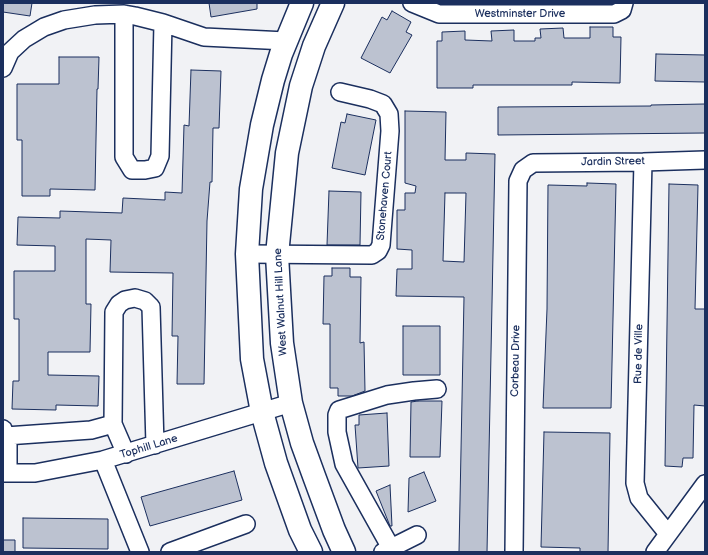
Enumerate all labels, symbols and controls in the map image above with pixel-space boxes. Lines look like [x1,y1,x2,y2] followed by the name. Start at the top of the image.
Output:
[475,7,565,21] street label: Westminster Drive
[375,151,395,241] street label: Stonehaven Court
[581,155,645,169] street label: Jardin Street
[272,248,290,356] street label: West Walnut Hill Lane
[632,324,646,384] street label: Rue de Ville
[509,325,523,397] street label: Corbeau Drive
[119,432,179,462] street label: Tophill Lane

